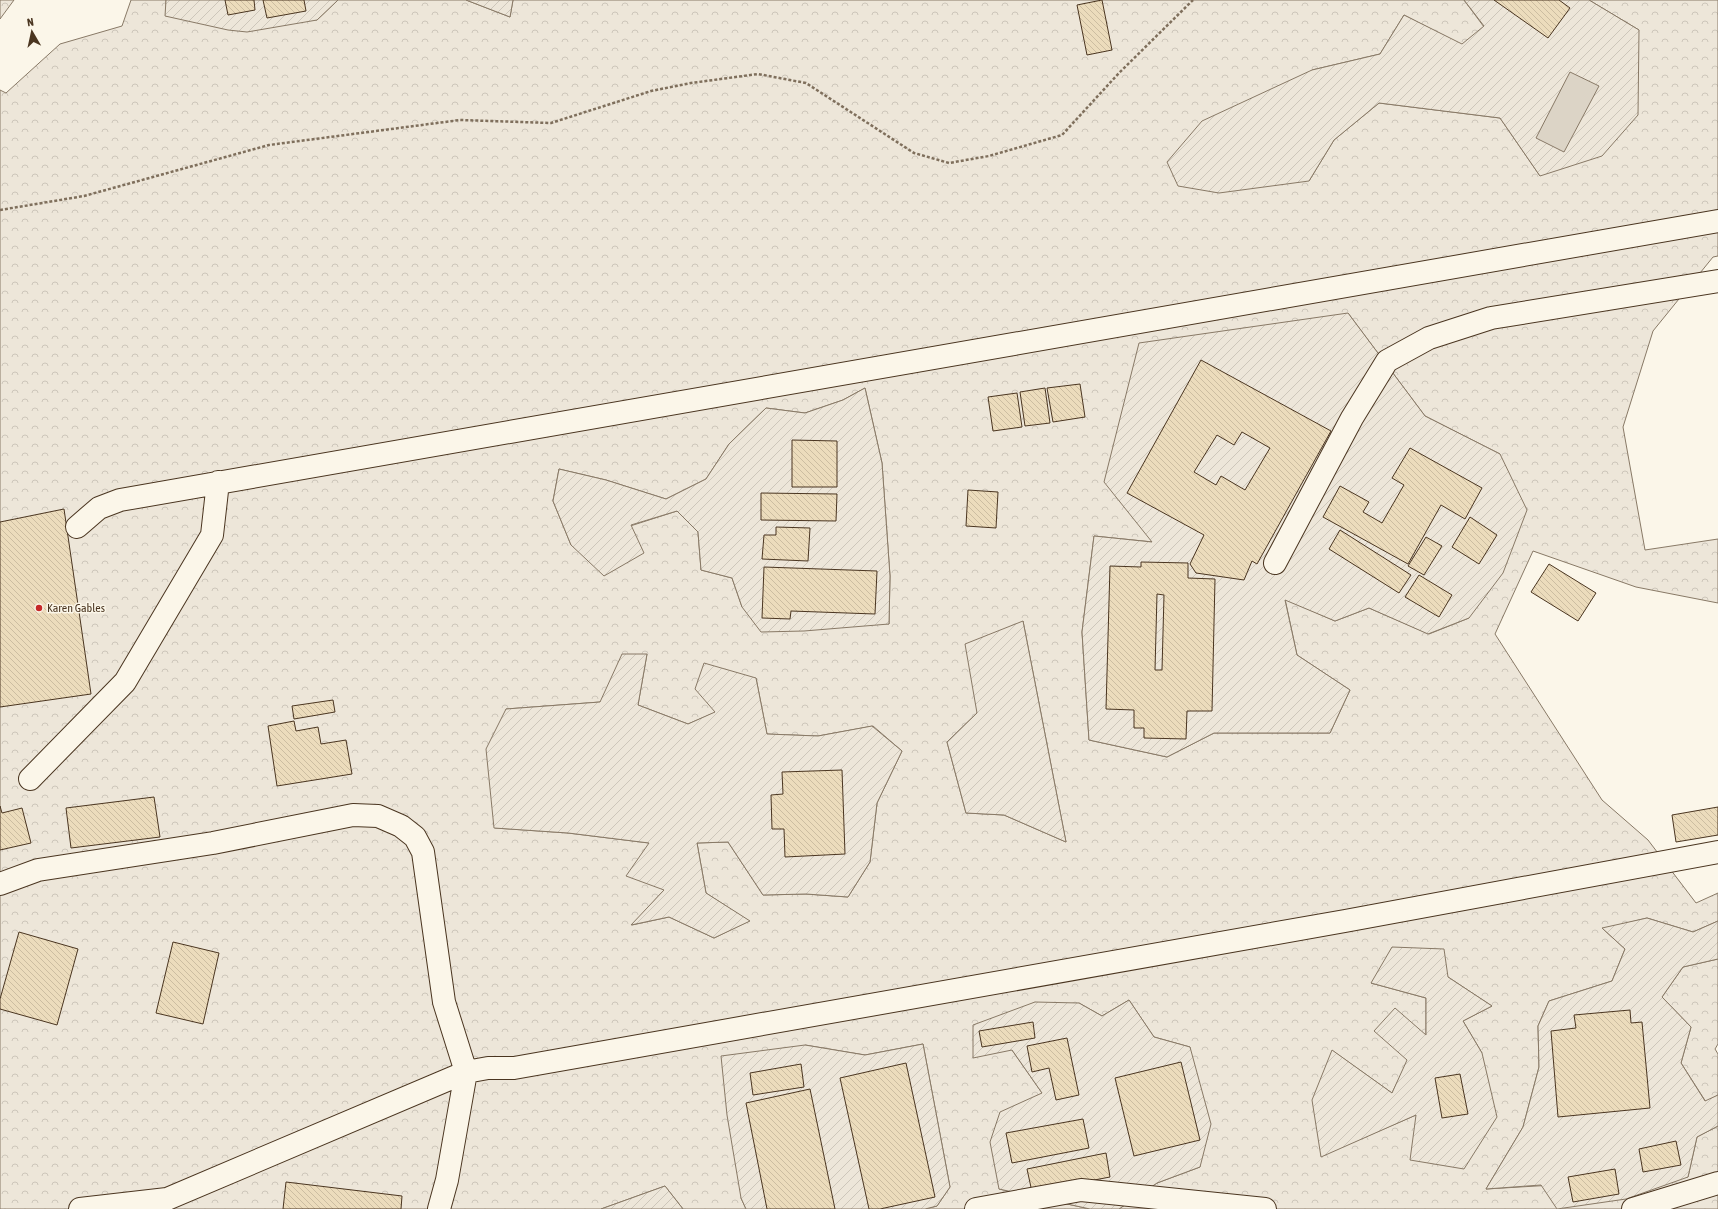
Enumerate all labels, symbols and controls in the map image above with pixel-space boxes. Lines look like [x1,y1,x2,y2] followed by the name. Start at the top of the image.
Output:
[12,12,52,52] north arrow
[26,16,35,29] text: N
[47,601,105,615] place label: Karen Gables
[34,603,44,613] marker: Karen Gables

